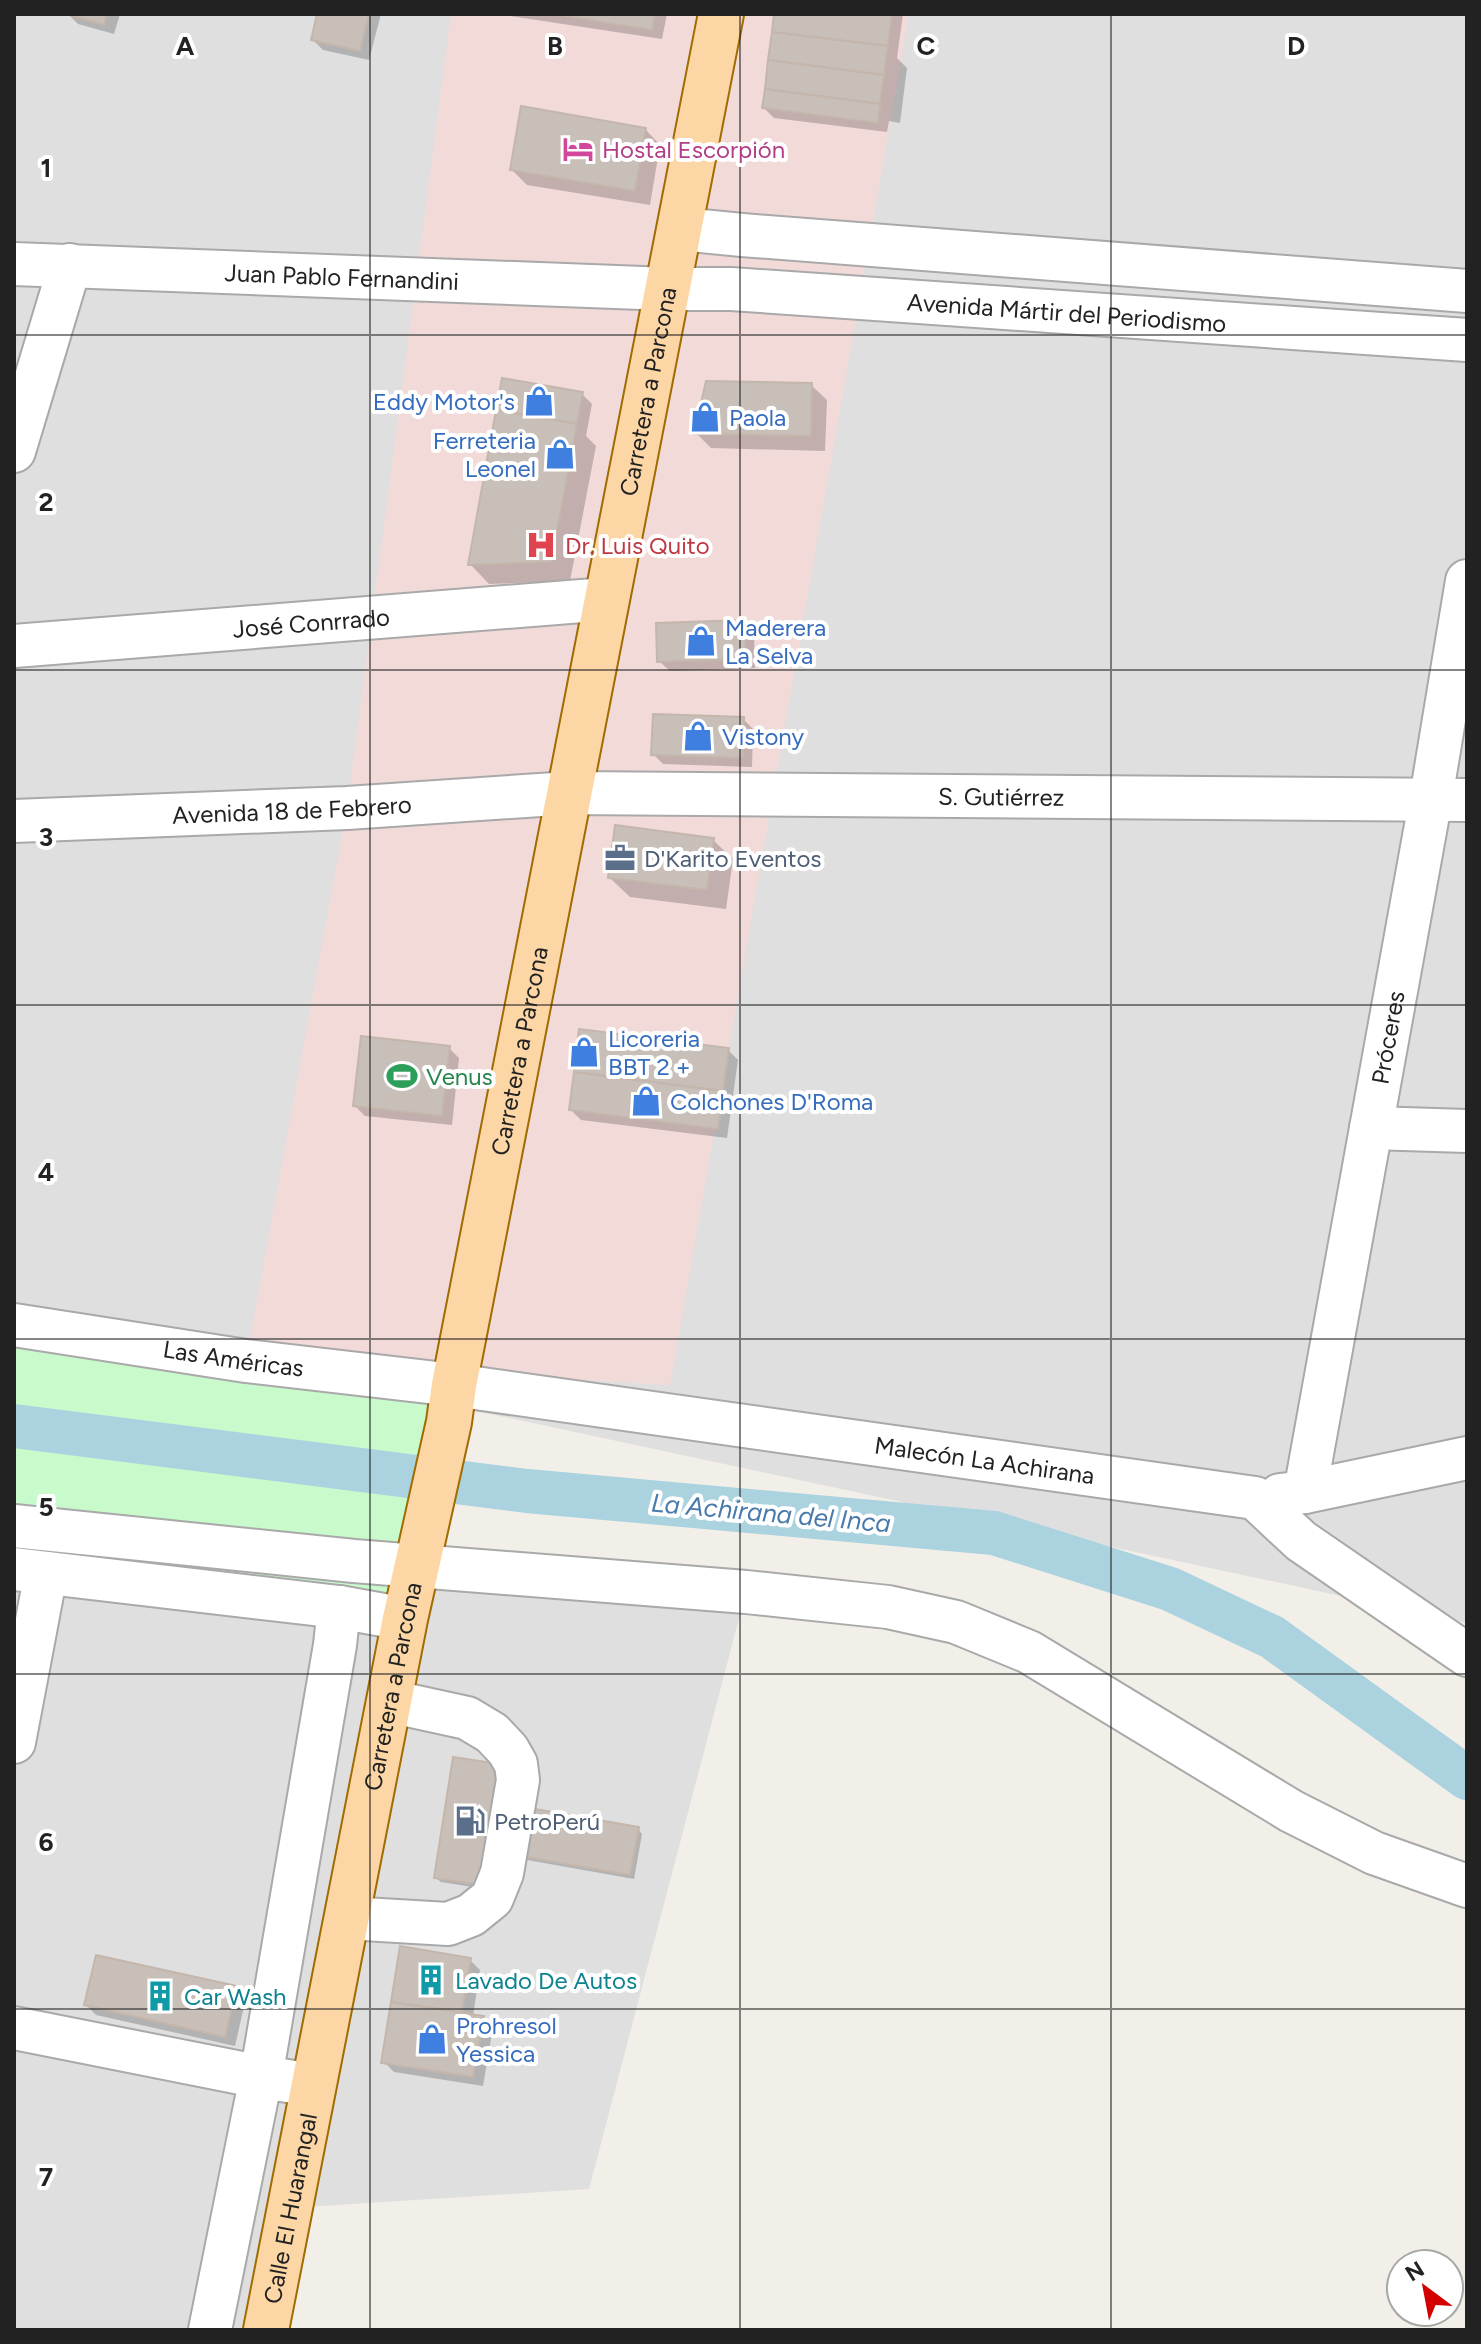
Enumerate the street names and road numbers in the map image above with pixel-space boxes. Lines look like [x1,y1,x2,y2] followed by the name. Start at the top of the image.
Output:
[224,258,459,295] street label: Juan Pablo Fernandini
[613,284,682,498] street label: Carretera a Parcona
[906,287,1227,338] street label: Avenida Mártir del Periodismo
[231,602,391,643] street label: José Conrrado
[938,781,1064,811] street label: S. Gutiérrez
[171,789,412,829] street label: Avenida 18 de Febrero
[485,944,554,1158] street label: Carretera a Parcona
[1365,988,1410,1086] street label: Próceres
[161,1334,305,1382] street label: Las Américas
[873,1430,1097,1490] street label: Malecón La Achirana
[357,1579,427,1793] street label: Carretera a Parcona
[257,2110,323,2306] street label: Calle El Huarangal

